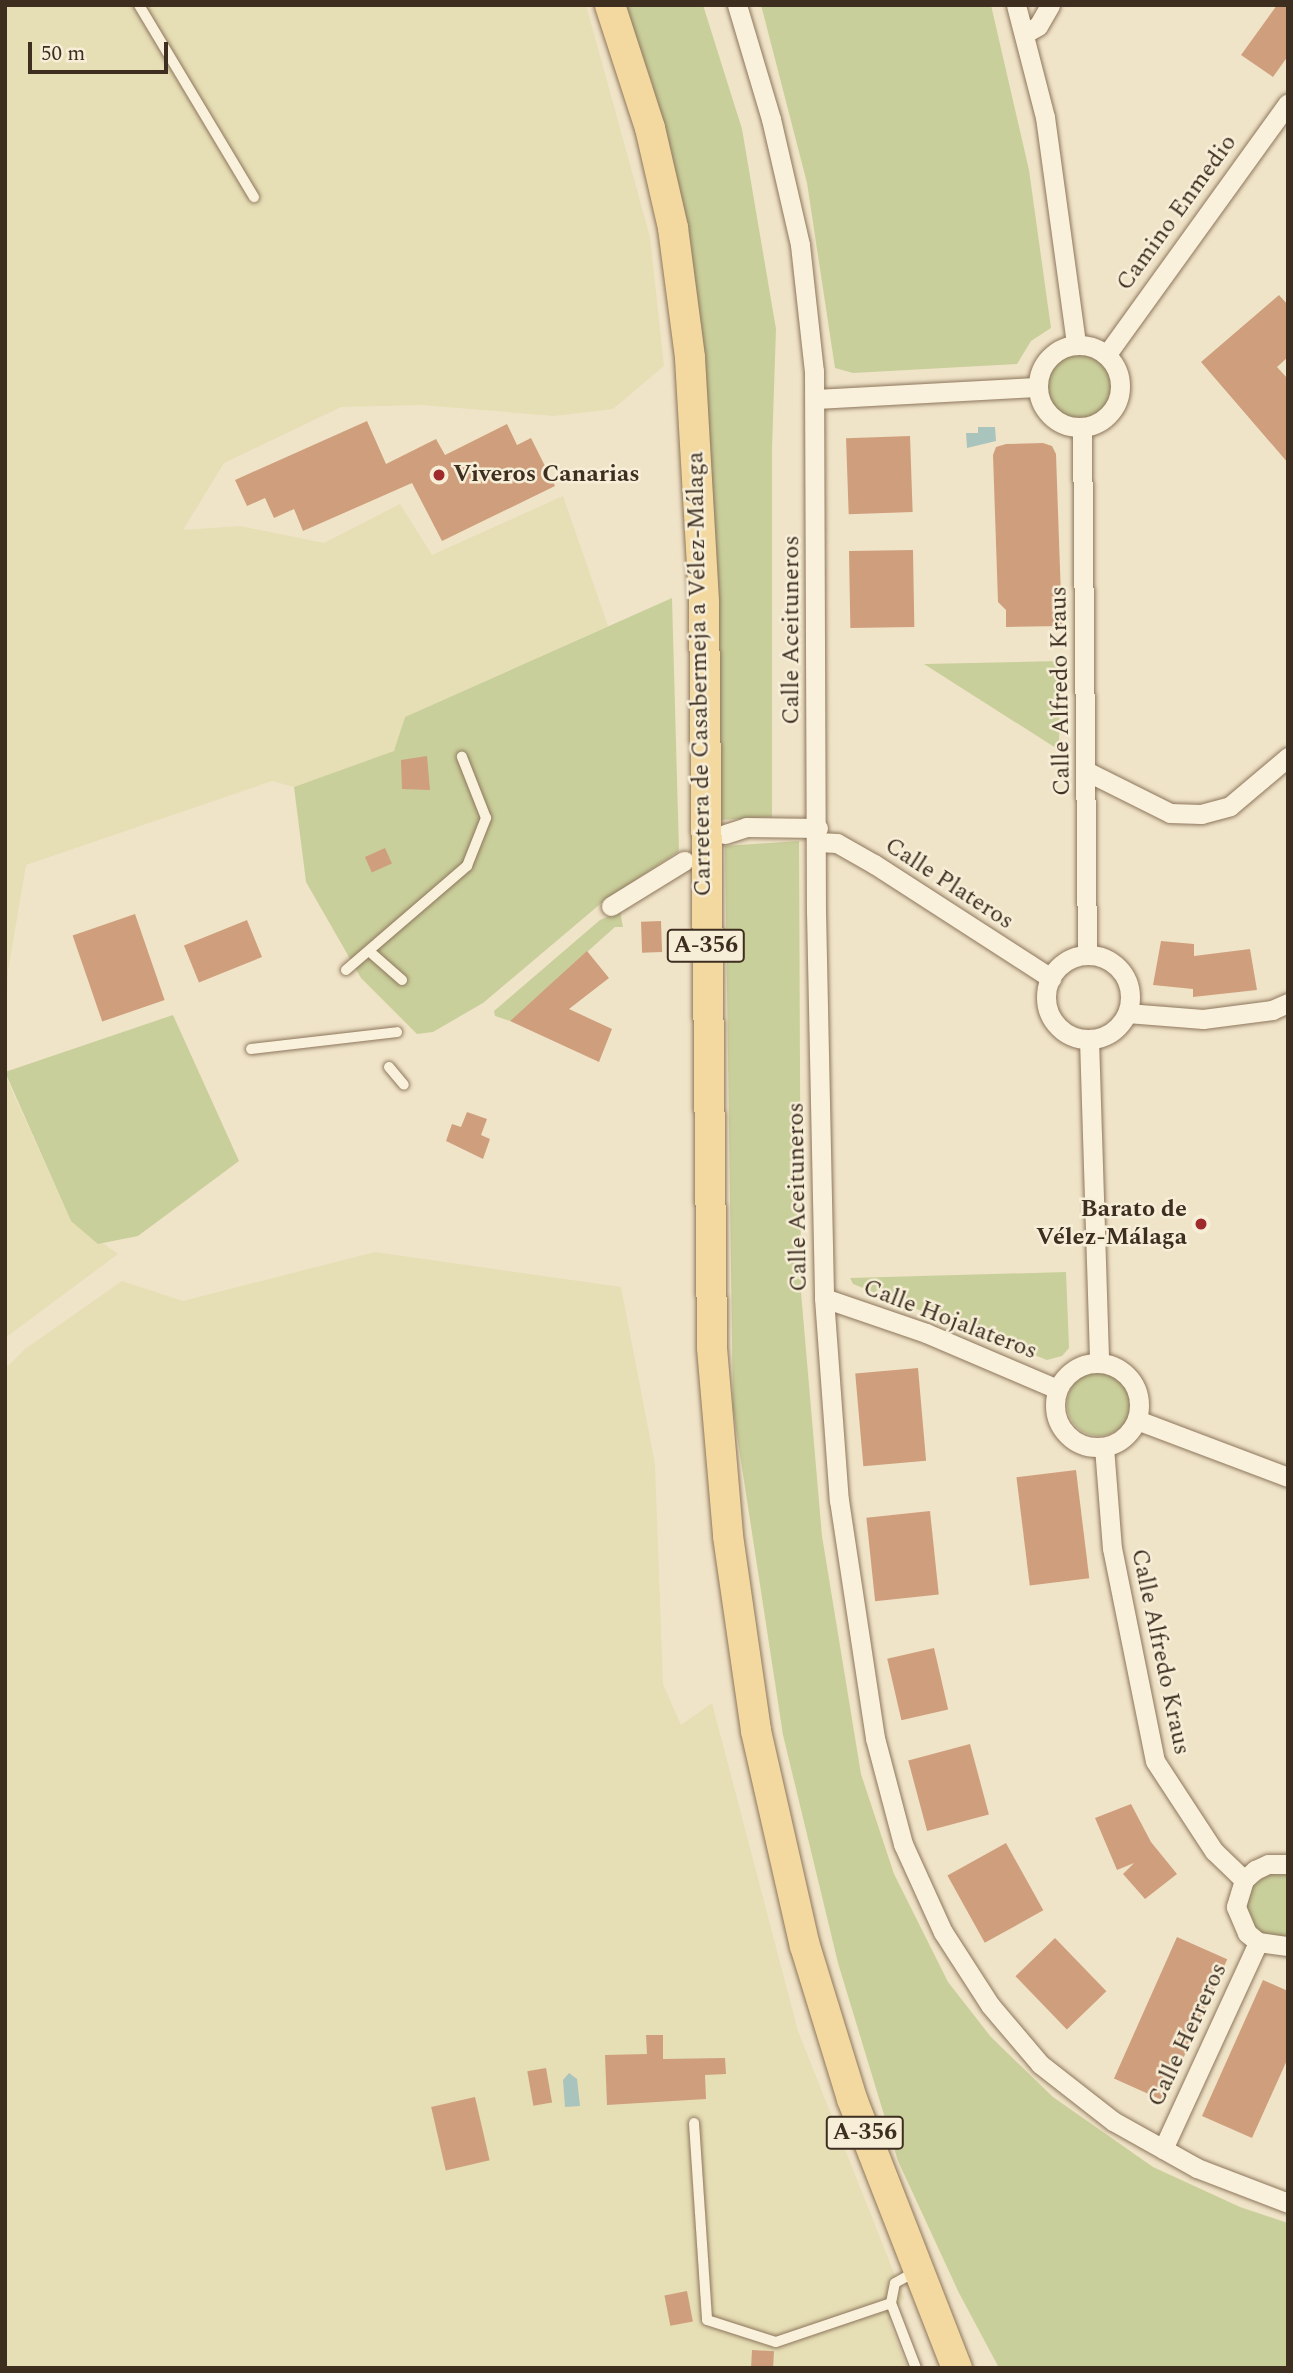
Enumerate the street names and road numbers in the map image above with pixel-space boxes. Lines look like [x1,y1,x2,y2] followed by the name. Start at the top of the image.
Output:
[1111,129,1243,297] street label: Camino Enmedio
[682,451,718,897] street label: Carretera de Casabermeja a Vélez-Málaga
[778,535,806,725] street label: Calle Aceituneros
[1045,586,1077,796] street label: Calle Alfredo Kraus
[879,832,1019,936] street label: Calle Plateros
[666,926,746,965] road number: A-356
[782,1102,814,1292] street label: Calle Aceituneros
[859,1274,1041,1366] street label: Calle Hojalateros
[1124,1546,1196,1758] street label: Calle Alfredo Kraus
[1142,1959,1234,2111] street label: Calle Herreros
[825,2114,905,2152] road number: A-356

